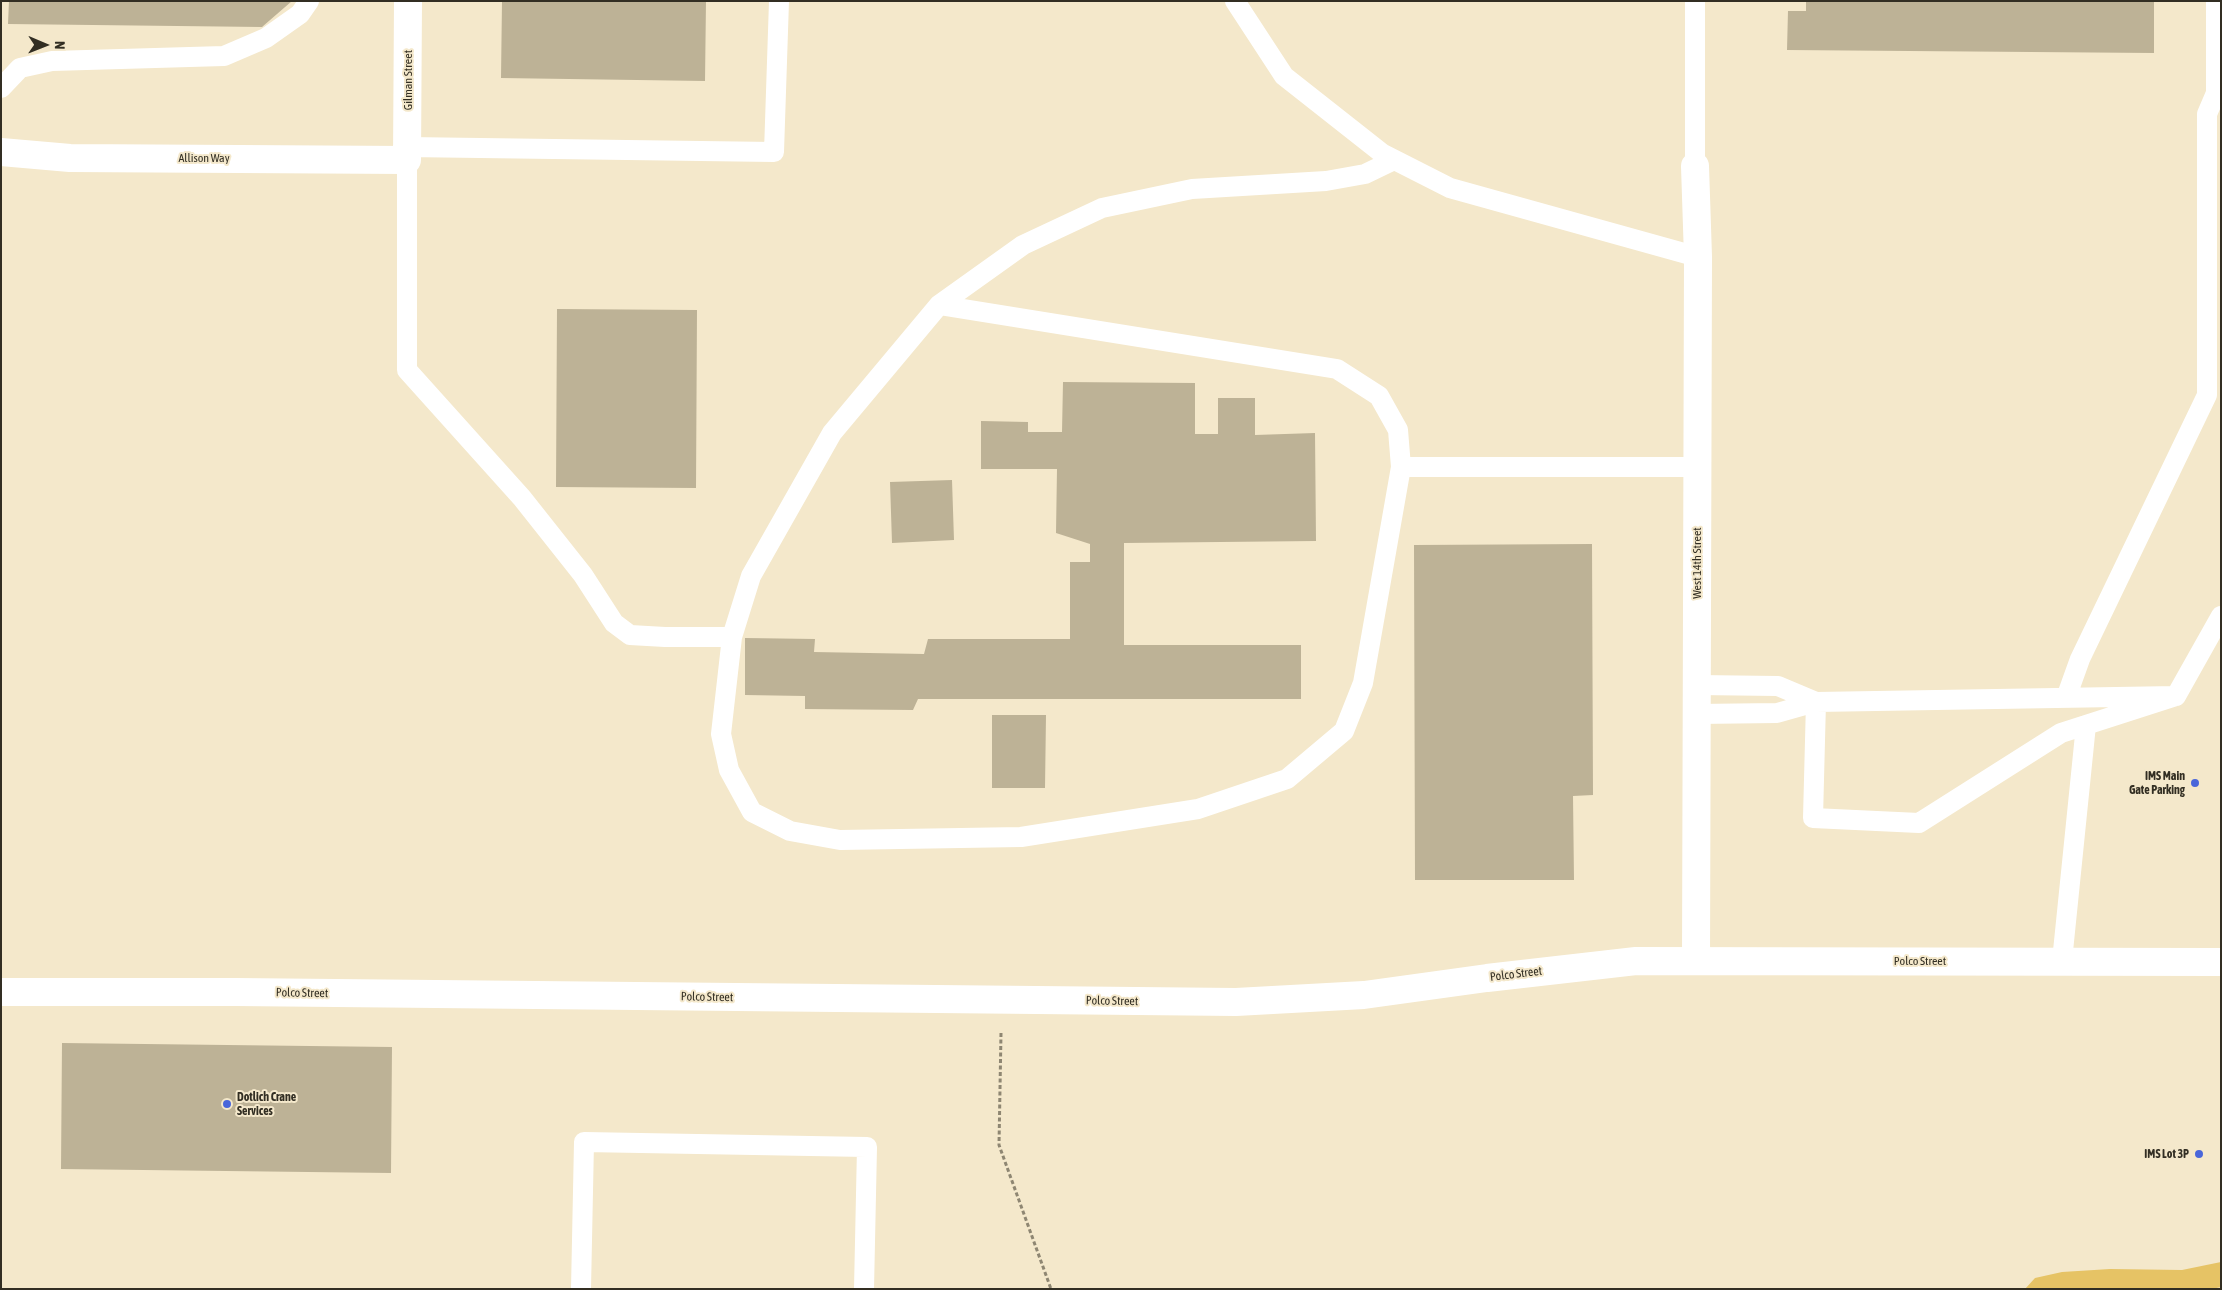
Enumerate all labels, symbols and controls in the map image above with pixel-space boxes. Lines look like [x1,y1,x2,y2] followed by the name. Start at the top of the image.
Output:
[20,20,70,70] north arrow
[52,41,68,50] text: N
[401,50,415,110] street label: Gilman Street
[178,151,230,165] street label: Allison Way
[1690,527,1704,599] street label: West 14th Street
[2129,769,2185,797] place label: IMS Main Gate Parking
[2189,777,2201,789] marker: IMS Main Gate Parking
[1894,954,1946,968] street label: Polco Street
[1489,964,1543,984] street label: Polco Street
[276,985,328,1001] street label: Polco Street
[681,989,733,1005] street label: Polco Street
[1086,993,1138,1009] street label: Polco Street
[237,1090,296,1118] place label: Dotlich Crane Services
[221,1098,233,1110] marker: Dotlich Crane Services
[2144,1147,2189,1161] place label: IMS Lot 3P
[2193,1148,2205,1160] marker: IMS Lot 3P

